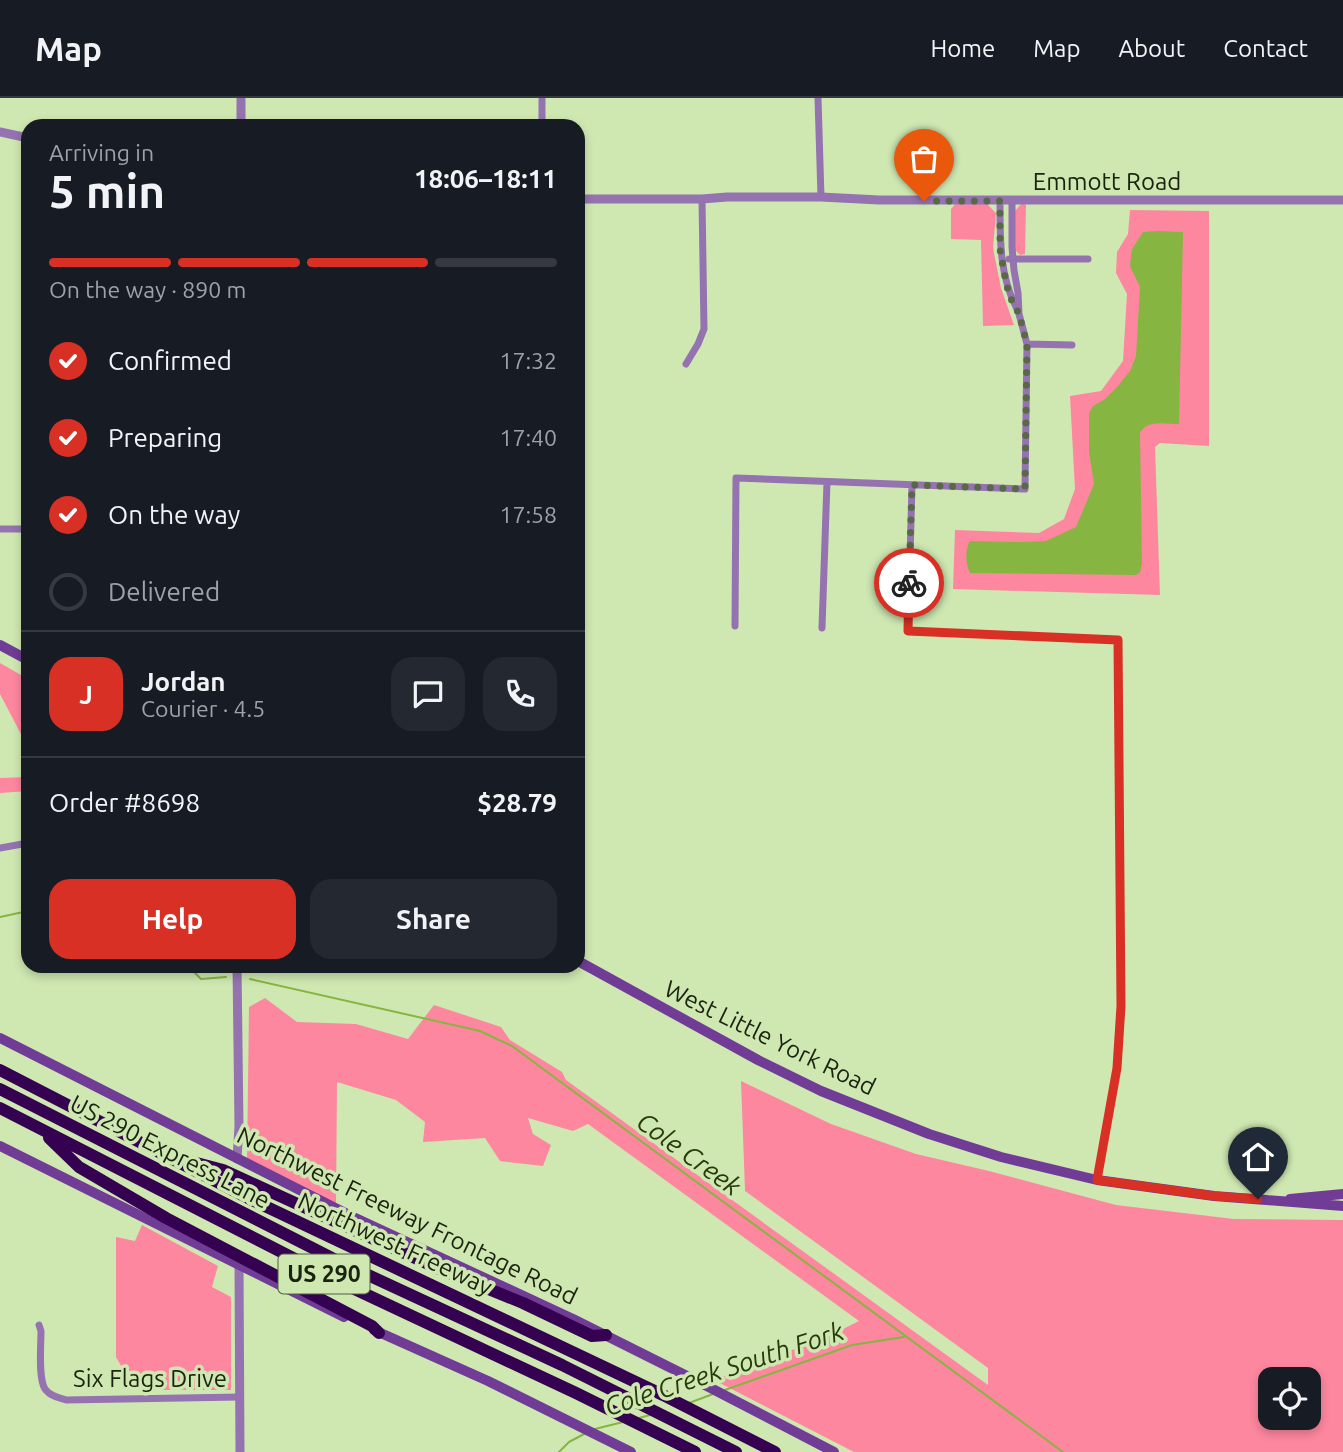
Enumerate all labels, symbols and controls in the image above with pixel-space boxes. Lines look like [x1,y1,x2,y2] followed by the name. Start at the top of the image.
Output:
[35,30,102,67] text: Map
[930,35,995,62] text: Home
[1033,35,1080,62] text: Map
[1118,35,1185,62] text: About
[1223,35,1308,62] text: Contact
[894,129,954,201] pin
[49,140,154,165] text: Arriving in
[905,140,943,178] icon: bag
[414,164,557,193] text: 18:06–18:11
[49,165,165,217] text: 5 min
[1033,168,1181,195] street label: Emmott Road
[49,277,246,302] text: On the way · 890 m
[49,342,87,380] icon: check
[108,346,232,375] text: Confirmed
[499,348,557,373] text: 17:32
[49,419,87,457] icon: check
[108,423,222,452] text: Preparing
[499,425,557,450] text: 17:40
[49,496,87,534] icon: check
[108,500,240,529] text: On the way
[499,502,557,527] text: 17:58
[874,548,944,618] courier
[890,564,928,602] icon: bike
[108,577,220,606] text: Delivered
[391,657,465,731] button: chat
[483,657,557,731] button: phone
[141,667,226,696] text: Jordan
[79,680,93,709] text: J
[141,696,265,721] text: Courier · 4.5
[49,788,200,817] text: Order #8698
[477,788,557,817] text: $28.79
[49,879,296,959] button: Help
[310,879,557,959] button: Share
[660,975,880,1100] street label: West Little York Road
[66,1089,275,1214] street label: US 290 Express Lane
[632,1106,748,1201] water label: Cole Creek
[232,1121,582,1311] street label: Northwest Freeway Frontage Road
[1228,1127,1288,1199] pin
[1239,1138,1277,1176] icon: home
[293,1186,497,1302] street label: Northwest Freeway
[278,1254,370,1294] road number: US 290
[600,1316,848,1421] water label: Cole Creek South Fork
[73,1365,227,1392] street label: Six Flags Drive
[1258,1367,1321,1430] map controls
[1258,1367,1321,1430] button: locate

